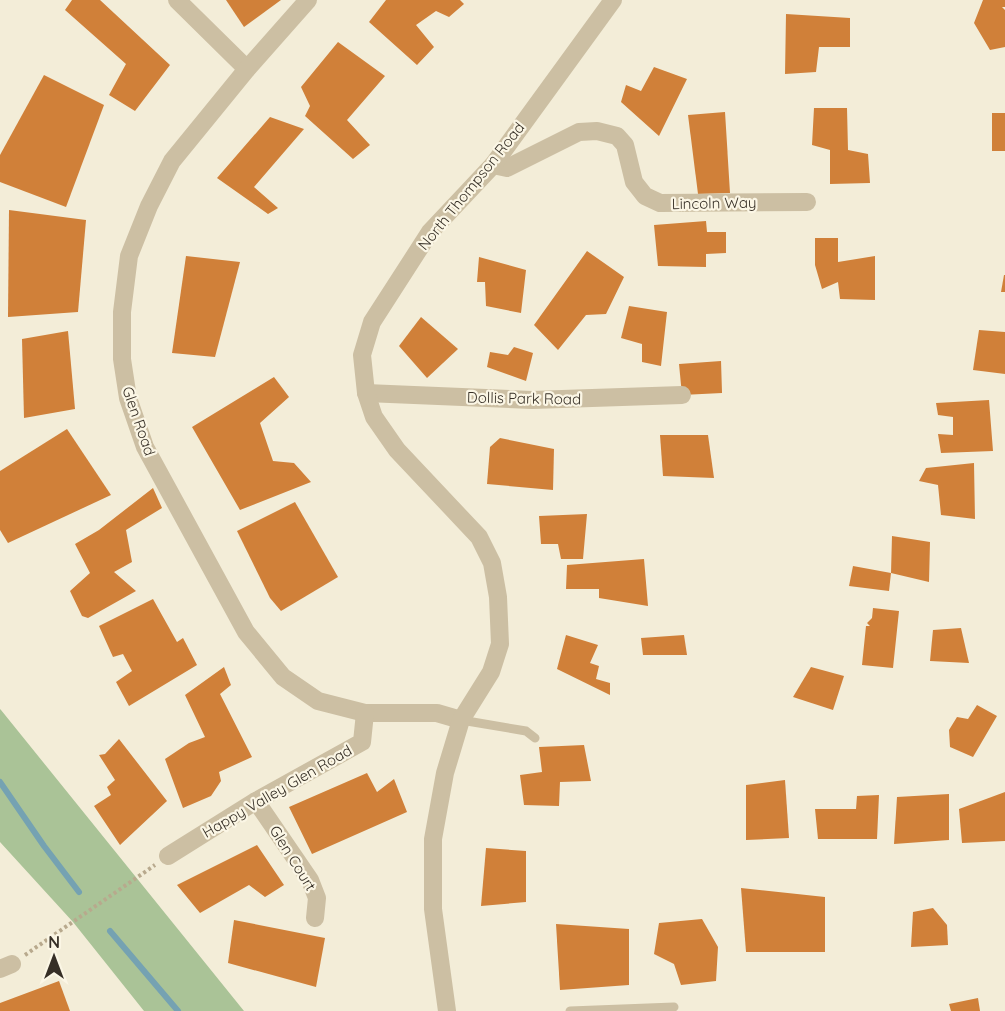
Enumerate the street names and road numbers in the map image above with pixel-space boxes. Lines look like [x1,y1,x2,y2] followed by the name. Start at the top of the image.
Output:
[414,118,528,254] street label: North Thompson Road
[671,193,757,213] street label: Lincoln Way
[118,384,160,458] street label: Glen Road
[467,388,581,408] street label: Dollis Park Road
[199,740,355,842] street label: Happy Valley Glen Road
[266,822,320,894] street label: Glen Court

